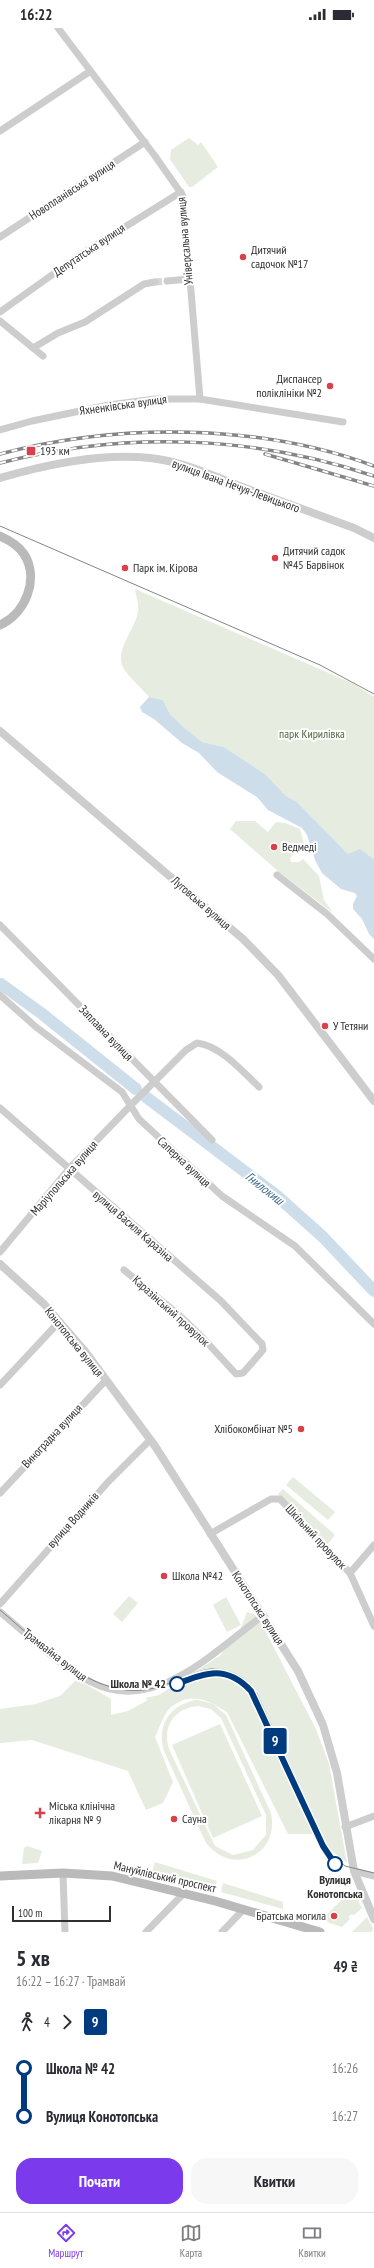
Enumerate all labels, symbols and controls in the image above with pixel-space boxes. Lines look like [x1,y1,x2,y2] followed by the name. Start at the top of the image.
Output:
[20,5,52,24] text: 16:22
[26,156,118,223] street label: Новопланівська вулиця
[173,196,196,286] street label: Універсальна вулиця
[50,220,128,279] street label: Депутатська вулиця
[251,242,308,271] place label: Дитячий садочок №17
[238,252,248,262] marker: Дитячий садочок №17
[256,371,322,400] place label: Диспансер поліклініки №2
[325,381,335,391] marker: Диспансер поліклініки №2
[78,391,168,418] street label: Яхненківська вулиця
[40,443,70,458] place label: 193 км
[25,445,37,457] marker: 193 км
[170,455,302,516] street label: вулиця Івана Нечуя-Левицького
[283,543,346,572] place label: Дитячий садок №45 Барвінок
[270,553,280,563] marker: Дитячий садок №45 Барвінок
[133,560,198,575] place label: Парк ім. Кірова
[120,563,130,573] marker: Парк ім. Кірова
[279,726,345,741] park label: парк Кирилівка
[282,839,317,854] place label: Ведмеді
[269,842,279,852] marker: Ведмеді
[168,872,234,933] street label: Луговська вулиця
[76,1002,137,1064] street label: Заплавна вулиця
[333,1018,368,1033] place label: У Тетяни
[320,1021,330,1031] marker: У Тетяни
[155,1133,214,1190] street label: Саперна вулиця
[27,1137,101,1218] street label: Маріупольська вулиця
[242,1168,288,1209] water label: Гнилокиш
[90,1187,177,1265] street label: вулиця Василя Каразіна
[130,1272,213,1349] street label: Каразінський провулок
[42,1304,107,1380] street label: Конотопська вулиця
[18,1400,85,1471] street label: Виноградна вулиця
[214,1421,293,1436] place label: Хлібокомбінат №5
[296,1424,306,1434] marker: Хлібокомбінат №5
[43,1488,102,1551] street label: вулиця Водників
[283,1501,350,1572] street label: Шкільний провулок
[172,1568,223,1583] place label: Школа №42
[229,1568,288,1648] street label: Конотопська вулиця
[159,1571,169,1581] marker: Школа №42
[20,1625,91,1685] street label: Трамвайна вулиця
[111,1676,166,1691] place label: Школа № 42
[169,1676,185,1692] marker: Школа № 42
[262,1728,288,1754] line badge: 9
[272,1732,278,1750] text: 9
[48,1798,115,1827] place label: Міська клінічна лікарня № 9
[34,1807,46,1819] marker: Міська клінічна лікарня № 9
[182,1811,207,1826] place label: Сауна
[169,1814,179,1824] marker: Сауна
[327,1856,343,1872] marker: Вулиця Конотопська
[112,1857,218,1896] street label: Мануйлівський проспект
[307,1872,363,1901] place label: Вулиця Конотопська
[12,1904,111,1923] scale bar
[18,1906,42,1920] text: 100 m
[256,1908,326,1923] place label: Братська могила
[329,1911,339,1921] marker: Братська могила
[16,1944,50,1972] text: 5 хв
[333,1957,358,1976] text: 49 ₴
[16,1973,125,1990] text: 16:22 – 16:27 · Трамвай
[16,2011,38,2033] icon: walk
[56,2011,78,2033] icon: forward
[92,2013,99,2031] text: 9
[44,2014,50,2031] text: 4
[46,2059,115,2078] text: Школа № 42
[332,2060,358,2077] text: 16:26
[46,2107,158,2126] text: Вулиця Конотопська
[332,2108,358,2125] text: 16:27
[16,2158,183,2204] button: Почати
[191,2158,358,2204] button: Квитки
[48,2222,83,2260] tab: Маршрут
[180,2222,202,2260] tab: Карта
[299,2222,326,2260] tab: Квитки

